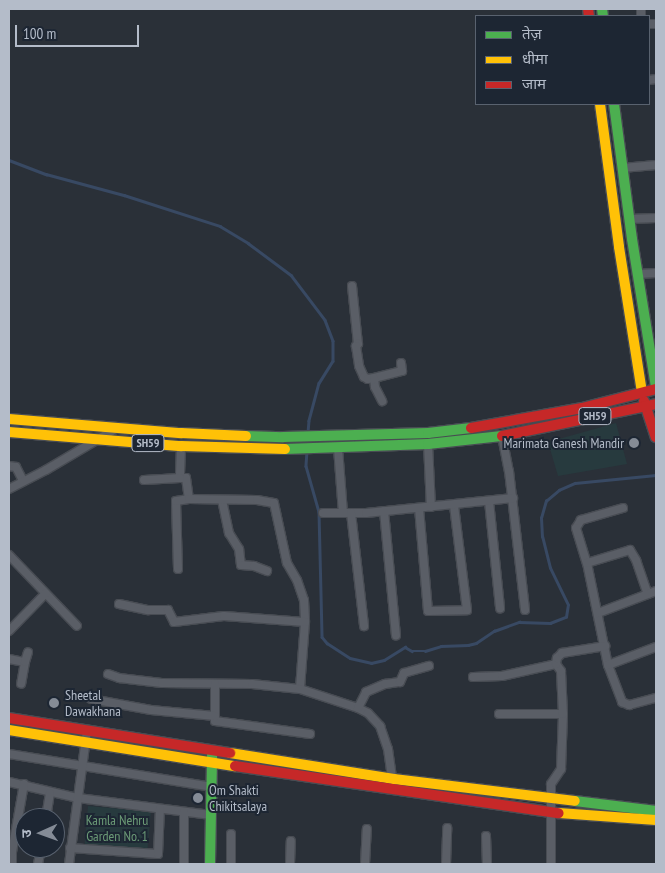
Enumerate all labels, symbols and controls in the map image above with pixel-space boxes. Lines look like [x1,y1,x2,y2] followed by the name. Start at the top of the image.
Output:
[18,15,141,47] scale bar
[475,15,650,105] legend
[23,24,56,43] text: 100 m
[522,24,542,43] text: तेज़
[522,49,548,68] text: धीमा
[522,74,546,93] text: जाम
[578,406,612,426] road number: SH59
[130,433,166,452] road number: SH59
[504,435,624,451] place label: Marimata Ganesh Mandir
[628,437,640,449] marker: Marimata Ganesh Mandir
[65,687,121,720] place label: Sheetal Dawakhana
[47,696,61,710] marker: Sheetal Dawakhana
[209,782,267,814] place label: Om Shakti Chikitsalaya
[191,791,205,805] marker: Om Shakti Chikitsalaya
[15,808,65,858] north arrow
[86,812,148,844] park label: Kamla Nehru Garden No. 1
[17,829,35,838] text: उ

